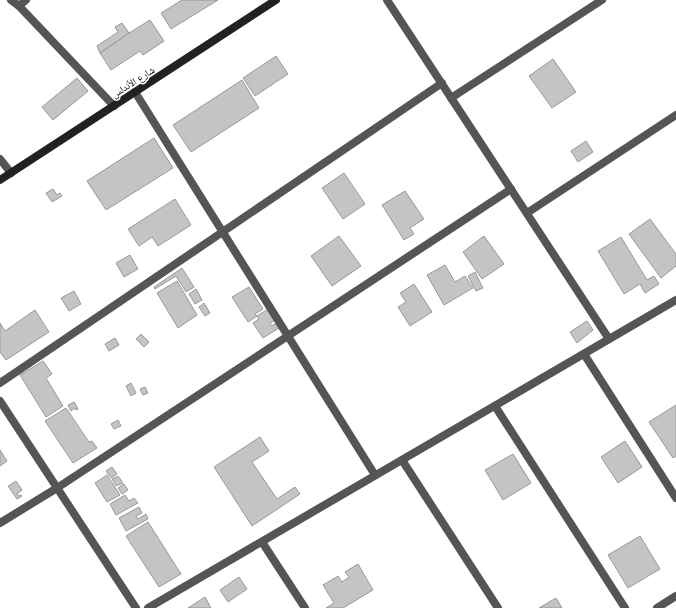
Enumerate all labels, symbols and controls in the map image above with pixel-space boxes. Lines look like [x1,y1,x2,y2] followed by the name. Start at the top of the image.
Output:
[109,64,157,101] street label: شارع الأندلس

